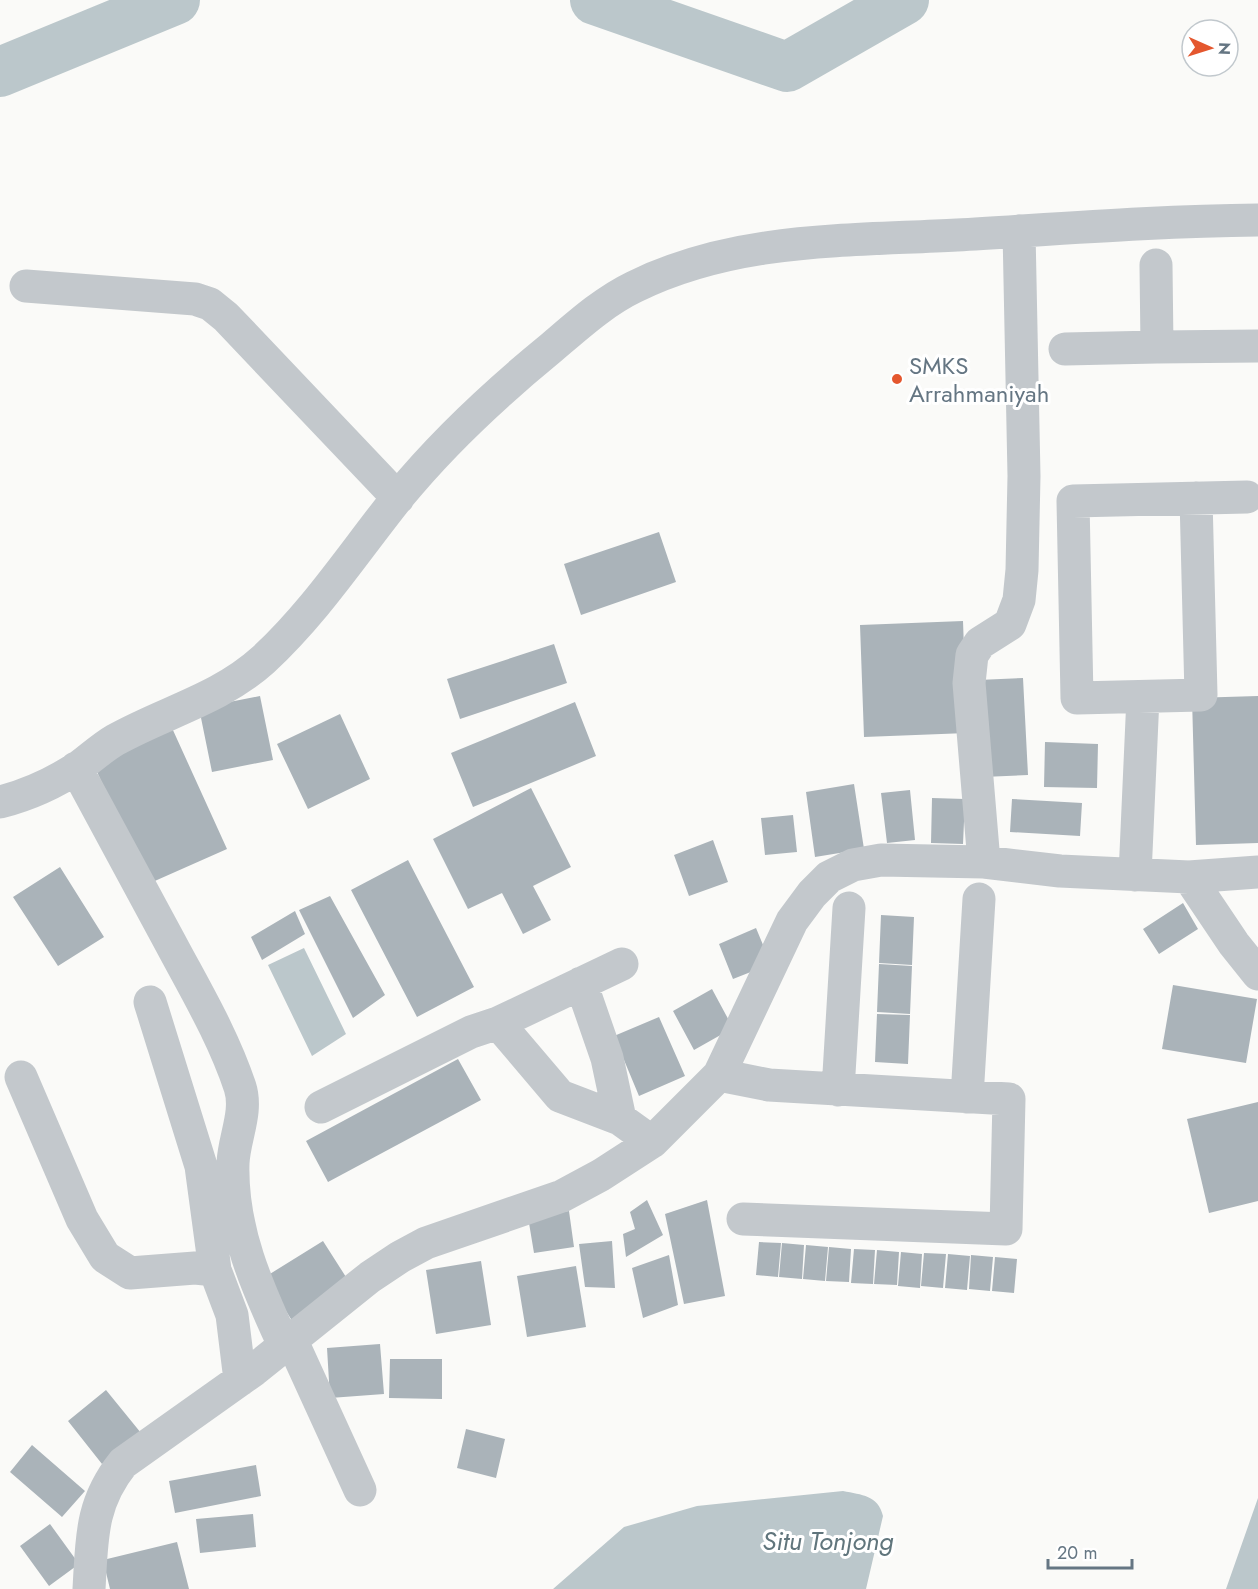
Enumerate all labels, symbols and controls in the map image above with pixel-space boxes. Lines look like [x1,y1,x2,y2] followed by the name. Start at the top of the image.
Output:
[1180,18,1240,78] north arrow
[1213,42,1236,56] text: N
[909,348,1049,411] place label: SMKS Arrahmaniyah
[890,372,904,386] marker: SMKS Arrahmaniyah
[762,1522,894,1560] water label: Situ Tonjong
[1048,1532,1132,1570] scale bar
[1057,1540,1097,1566] text: 20 m

